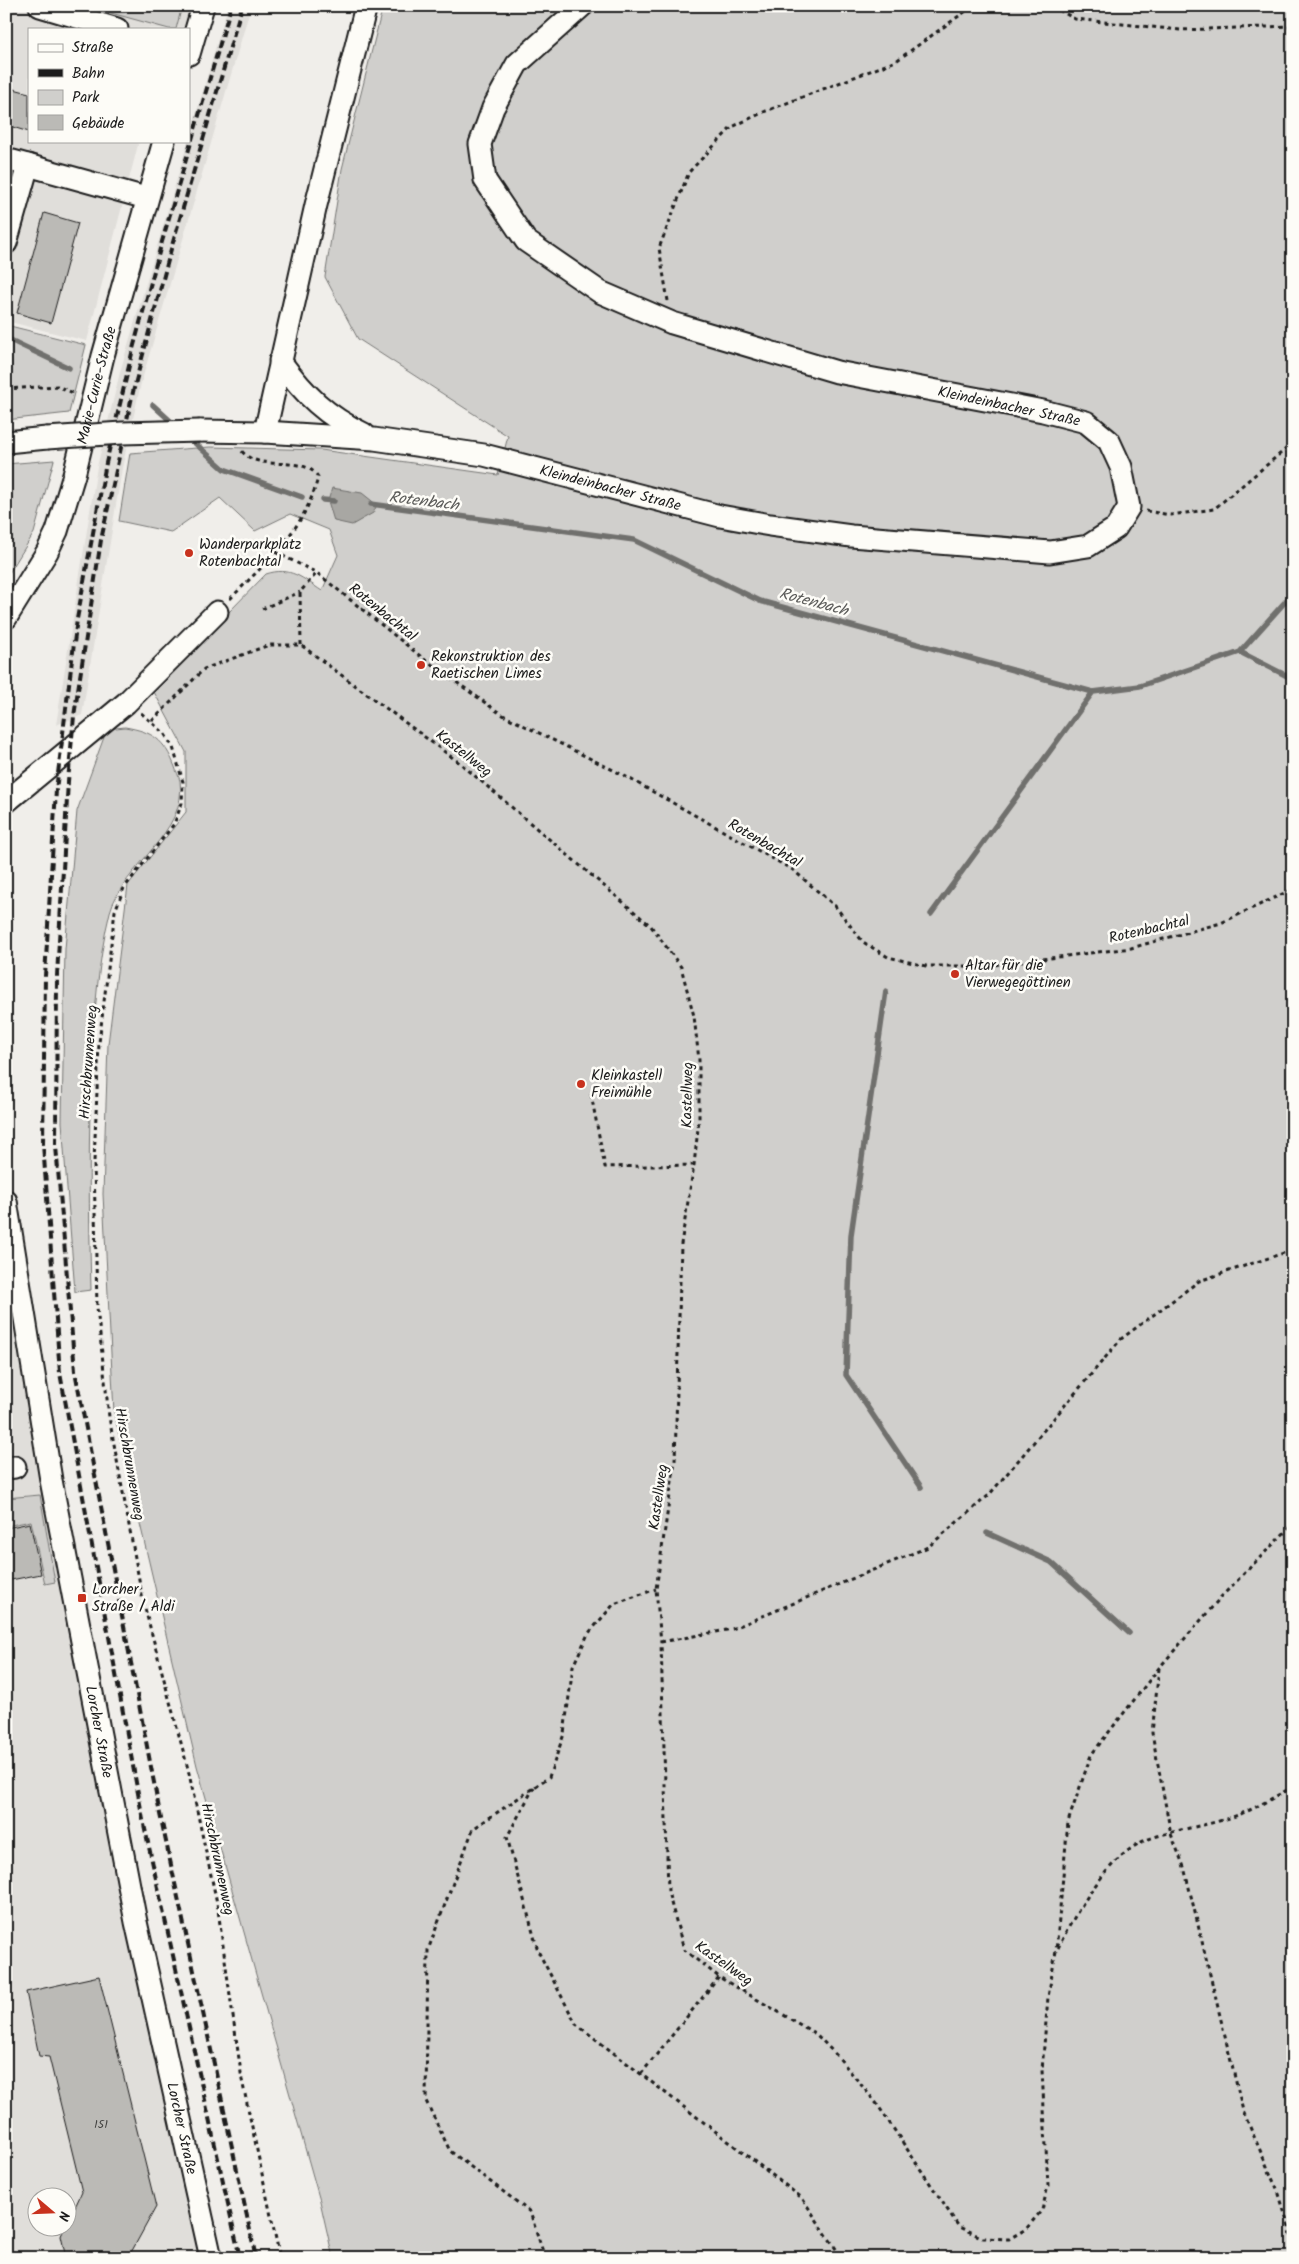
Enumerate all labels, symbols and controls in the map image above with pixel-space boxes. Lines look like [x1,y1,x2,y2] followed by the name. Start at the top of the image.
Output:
[28,28,190,142] legend
[72,36,114,60] text: Straße
[72,62,105,86] text: Bahn
[72,86,100,110] text: Park
[72,112,125,136] text: Gebäude
[71,323,124,447] street label: Marie-Curie-Straße
[935,380,1083,434] street label: Kleindeinbacher Straße
[537,459,684,519] street label: Kleindeinbacher Straße
[387,485,462,518] water label: Rotenbach
[199,533,302,574] place label: Wanderparkplatz Rotenbachtal
[183,547,195,559] marker: Wanderparkplatz Rotenbachtal
[343,578,422,648] street label: Rotenbachtal
[777,581,852,624] water label: Rotenbach
[431,645,551,686] place label: Rekonstruktion des Raetischen Limes
[415,659,427,671] marker: Rekonstruktion des Raetischen Limes
[430,724,497,784] street label: Kastellweg
[723,813,806,875] street label: Rotenbachtal
[1106,909,1192,951] street label: Rotenbachtal
[965,954,1071,995] place label: Altar für die Vierwegegöttinen
[949,968,961,980] marker: Altar für die Vierwegegöttinen
[73,1004,105,1120] street label: Hirschbrunnenweg
[675,1062,701,1128] street label: Kastellweg
[591,1064,663,1105] place label: Kleinkastell Freimühle
[575,1078,587,1090] marker: Kleinkastell Freimühle
[107,1406,151,1523] street label: Hirschbrunnenweg
[643,1463,675,1532] street label: Kastellweg
[92,1578,176,1619] place label: Lorcher Straße / Aldi
[76,1592,88,1604] marker: Lorcher Straße / Aldi
[78,1684,119,1781] street label: Lorcher Straße
[193,1801,241,1918] street label: Hirschbrunnenweg
[689,1935,757,1993] street label: Kastellweg
[159,2080,203,2177] street label: Lorcher Straße
[94,2115,108,2134] house number: 151
[28,2186,78,2236] north arrow
[51,2208,75,2224] text: N

